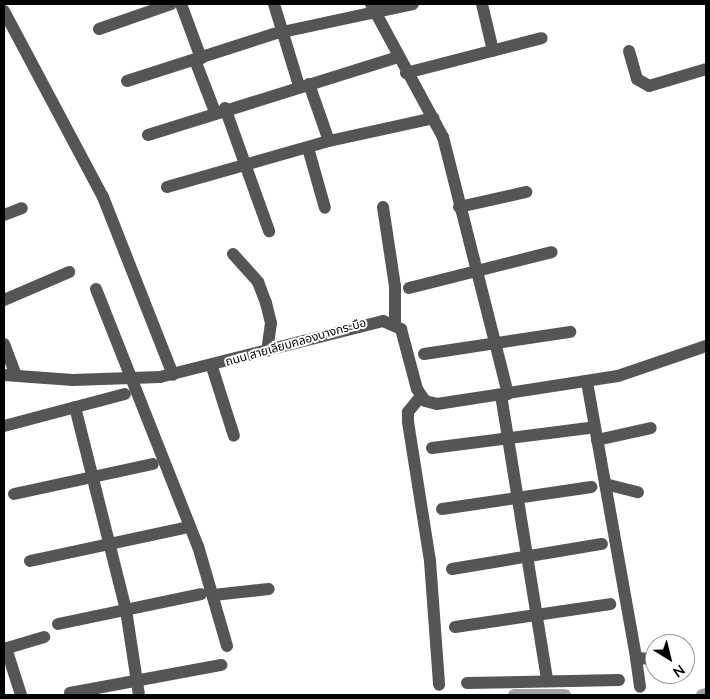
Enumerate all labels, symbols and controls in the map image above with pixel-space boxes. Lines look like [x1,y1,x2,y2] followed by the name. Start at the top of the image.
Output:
[224,316,368,370] street label: ถนน สายเลียบคลองบางกระบือ
[645,634,695,684] north arrow
[669,660,688,681] text: N

